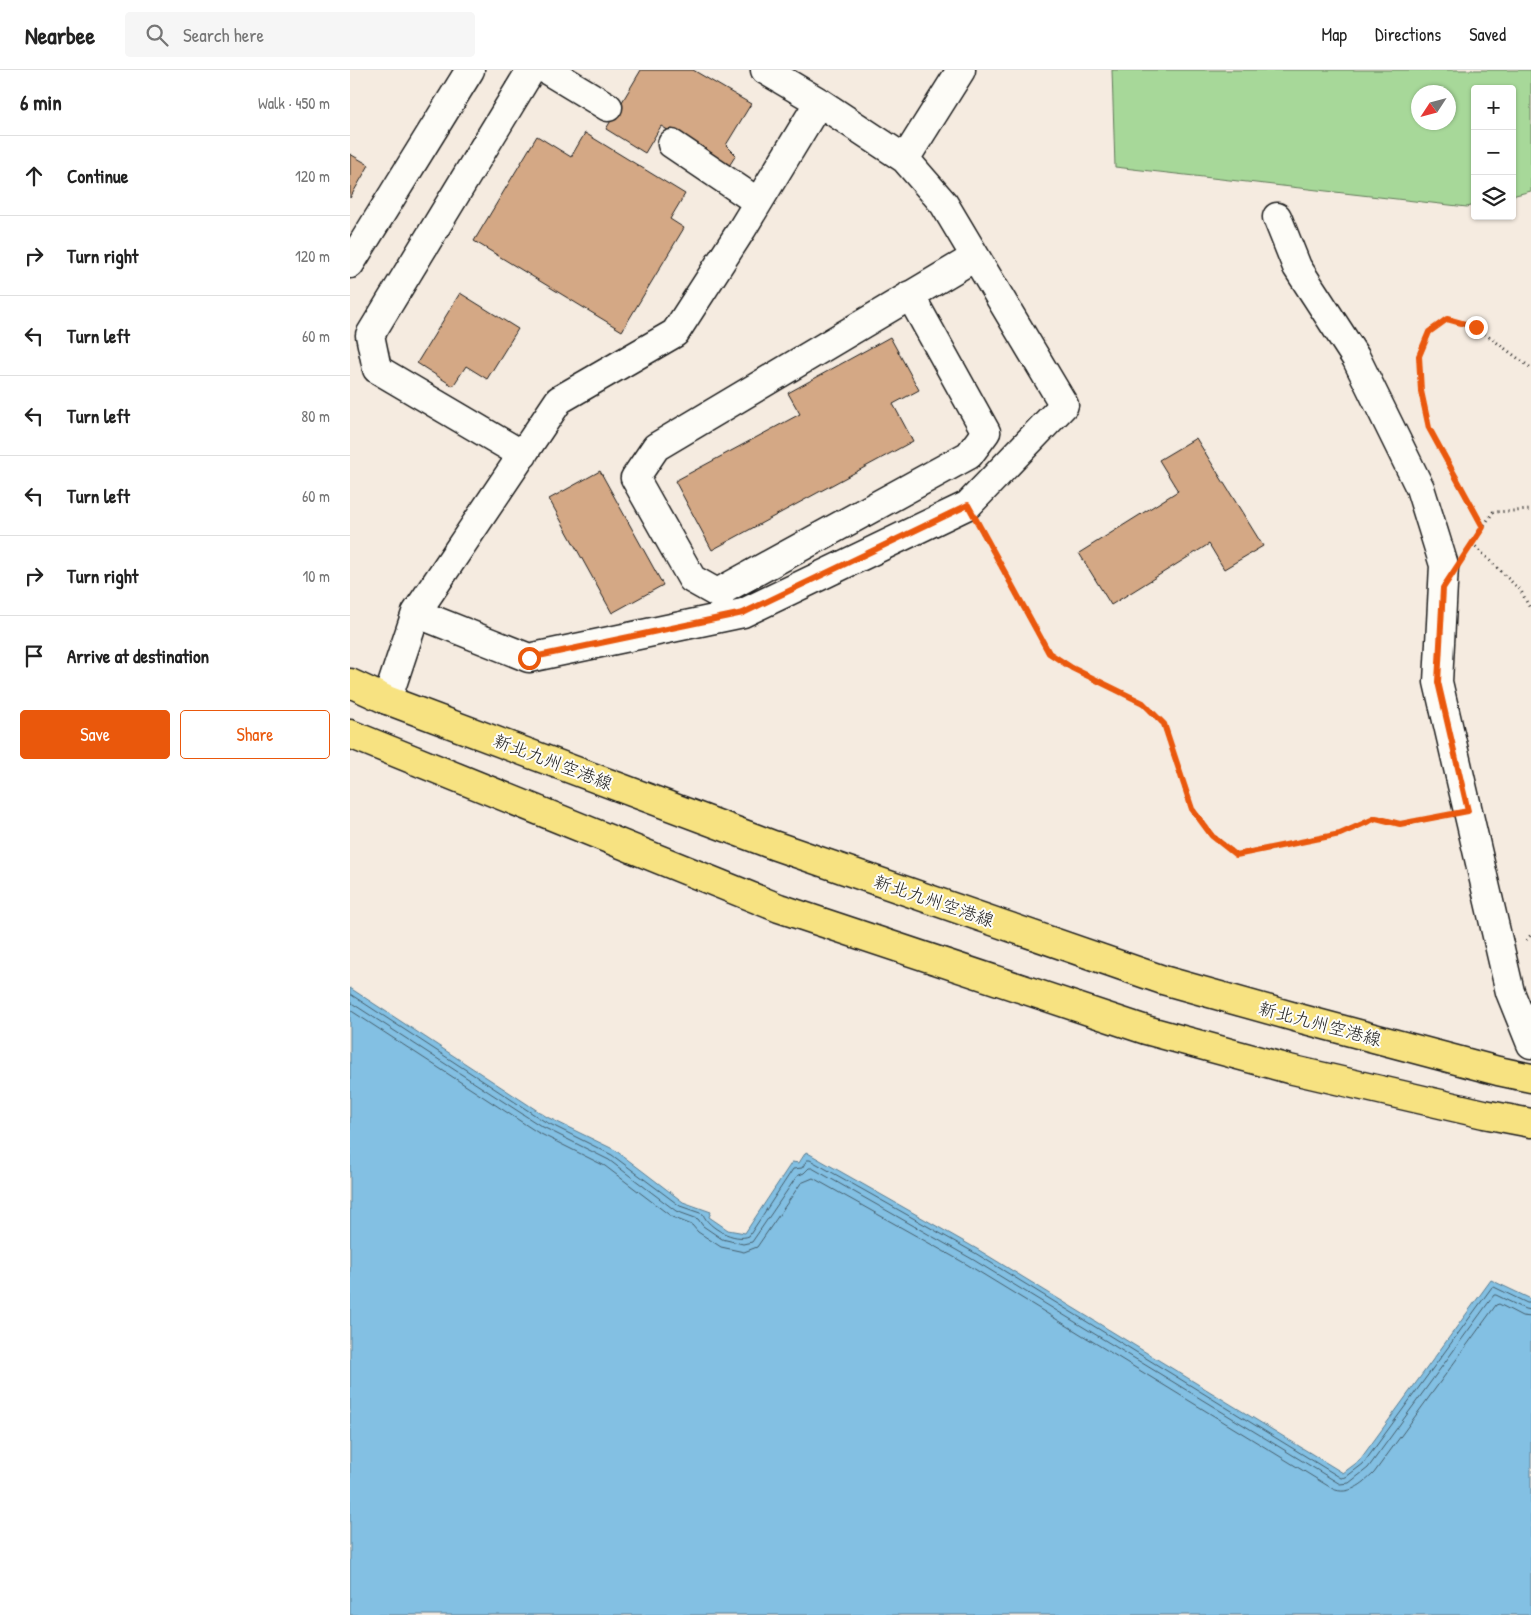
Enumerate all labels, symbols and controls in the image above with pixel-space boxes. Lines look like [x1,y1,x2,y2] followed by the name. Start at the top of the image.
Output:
[125,12,475,57] search box
[25,19,95,51] text: Nearbee
[143,21,171,49] icon: search
[183,22,264,48] text: Search here
[1322,22,1347,47] text: Map
[1375,22,1441,47] text: Directions
[1469,22,1506,47] text: Saved
[1411,85,1456,130] north arrow
[1471,85,1516,220] map controls
[1471,85,1516,130] button: +
[20,88,62,117] text: 6 min
[258,92,330,114] text: Walk · 450 m
[1471,130,1516,175] button: −
[20,162,48,190] icon: ahead
[67,163,128,189] text: Continue
[295,165,330,187] text: 120 m
[1471,175,1516,220] button: layers
[20,242,48,270] icon: right
[67,243,138,269] text: Turn right
[295,245,330,267] text: 120 m
[1465,316,1488,339] route end
[20,322,48,350] icon: left
[67,323,130,349] text: Turn left
[302,325,330,347] text: 60 m
[20,402,48,430] icon: left
[67,403,130,429] text: Turn left
[301,405,330,427] text: 80 m
[20,482,48,510] icon: left
[67,483,130,509] text: Turn left
[302,485,330,507] text: 60 m
[20,562,48,590] icon: right
[67,563,138,589] text: Turn right
[302,565,330,587] text: 10 m
[20,642,48,670] icon: arrive
[67,643,209,669] text: Arrive at destination
[518,647,541,670] route start
[20,710,170,759] button: Save
[180,710,330,759] button: Share
[490,727,616,796] street label: 新北九州空港線
[871,868,998,933] street label: 新北九州空港線
[1256,995,1384,1052] street label: 新北九州空港線

